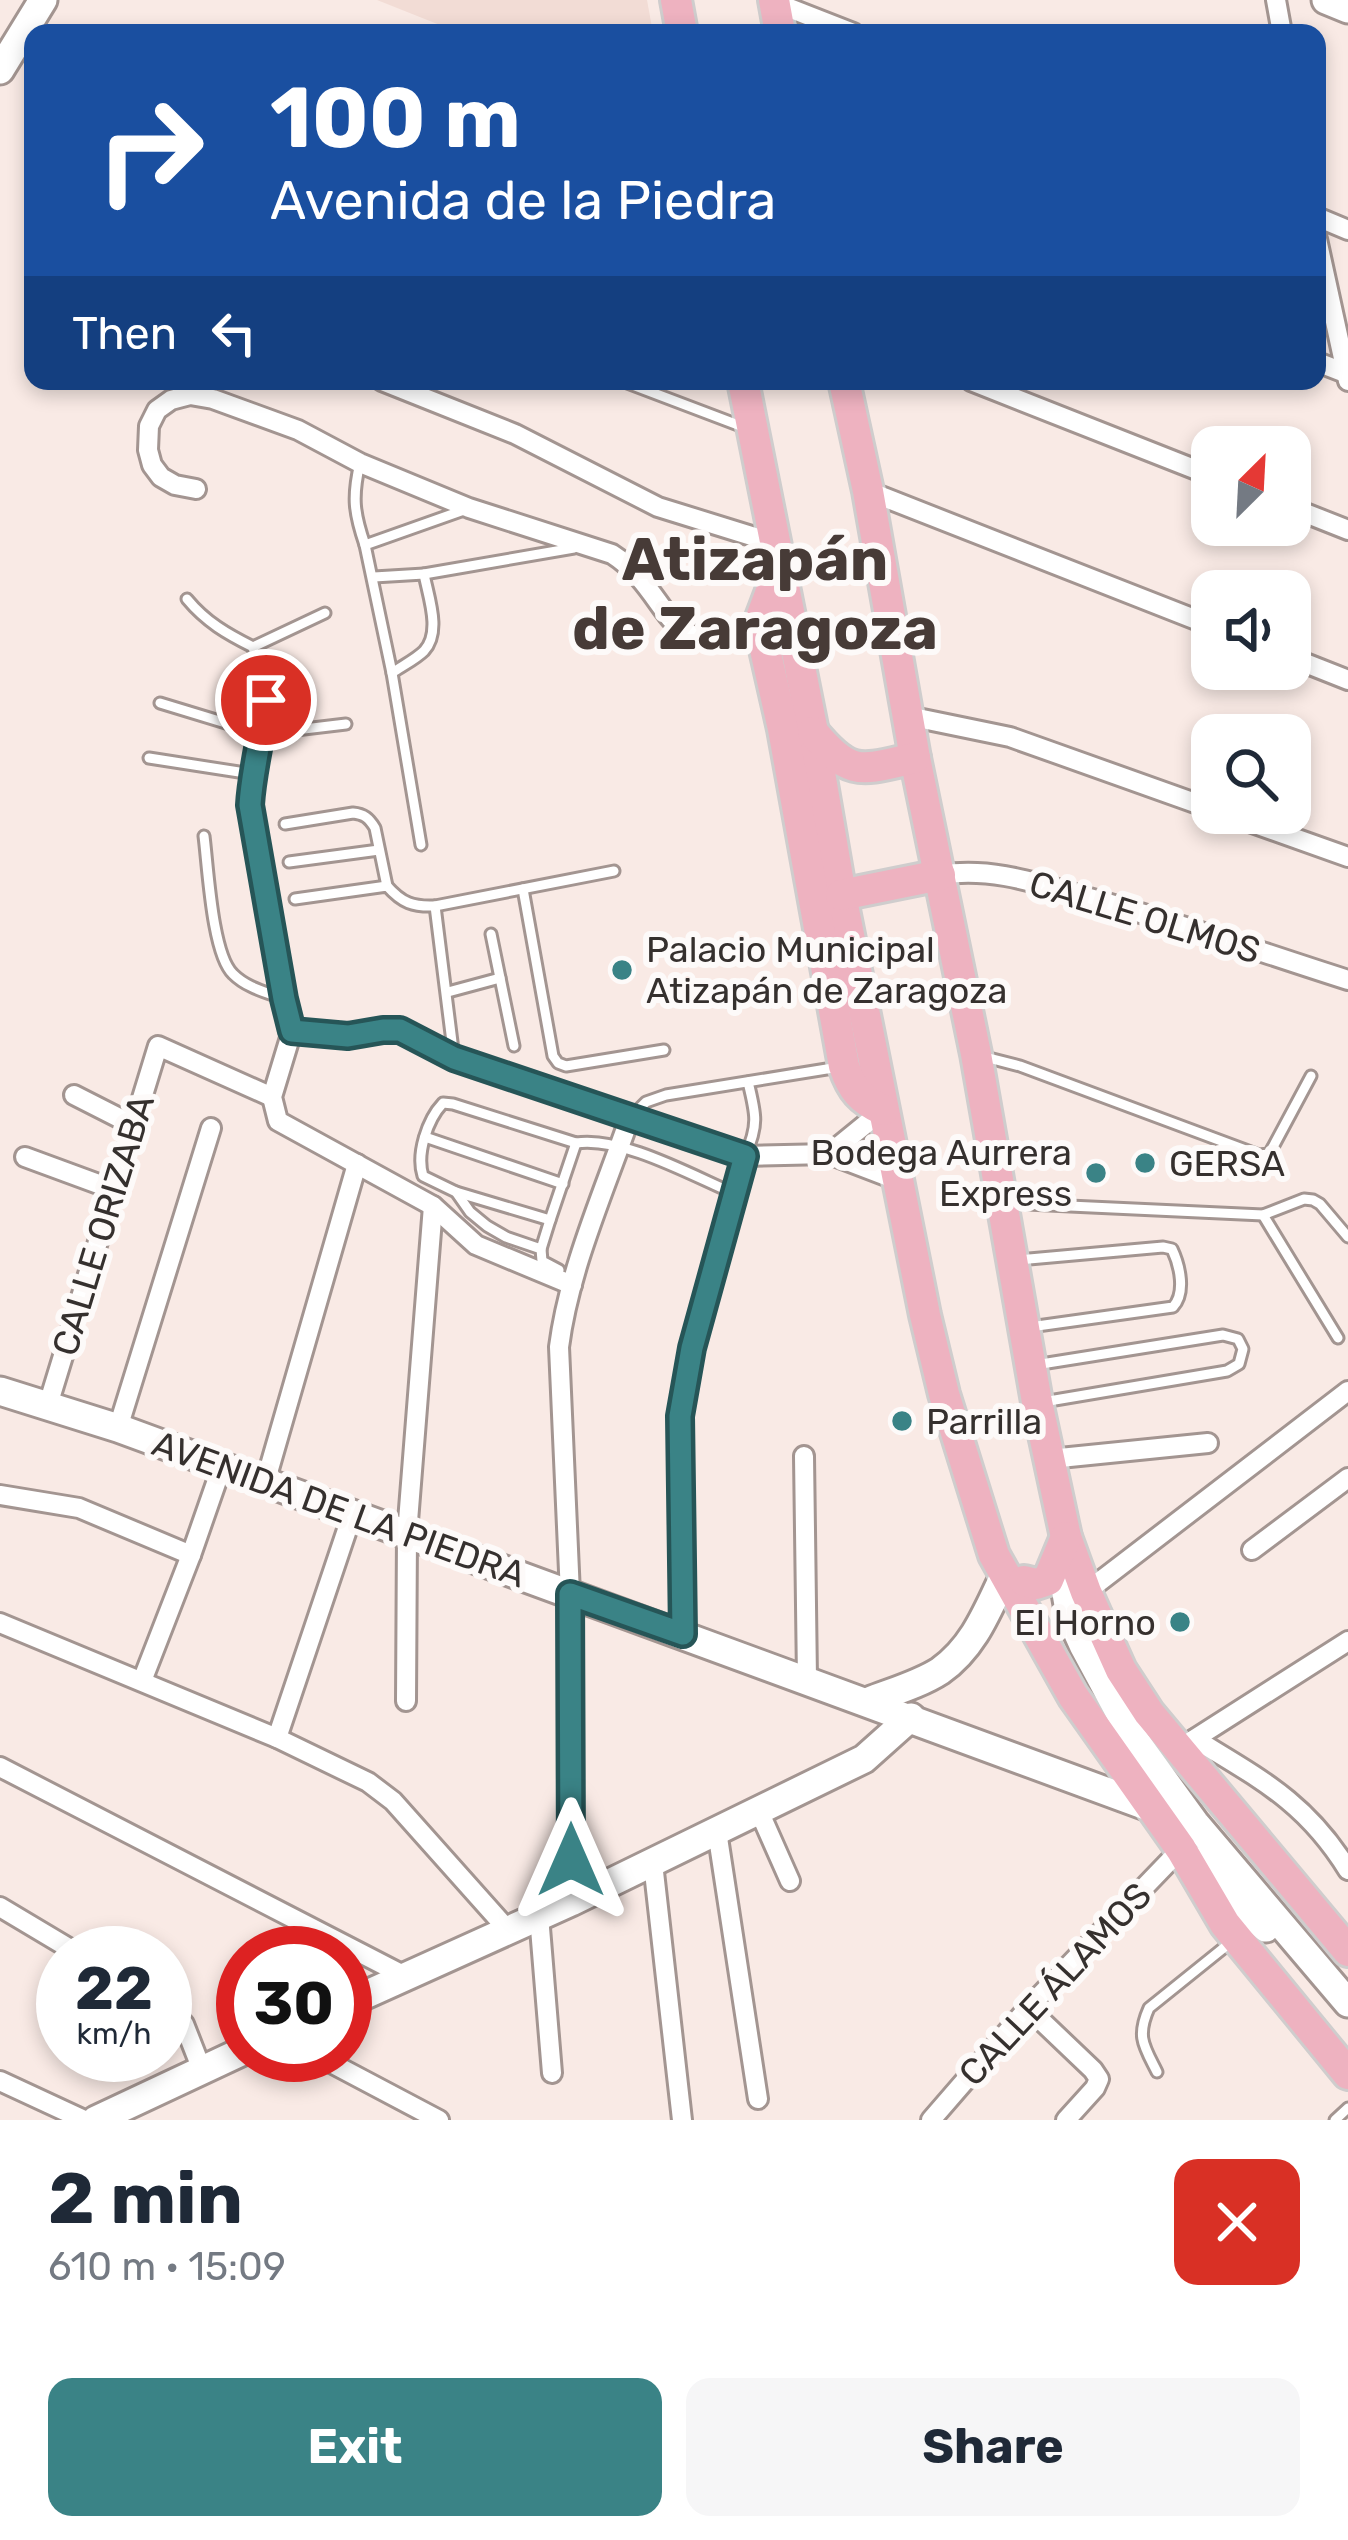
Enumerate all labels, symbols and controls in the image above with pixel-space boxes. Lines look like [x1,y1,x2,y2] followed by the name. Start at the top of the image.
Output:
[270,68,521,168] text: 100 m
[72,72,228,228] icon: right
[270,169,776,233] text: Avenida de la Piedra
[201,300,267,366] icon: left
[72,307,177,360] text: Then
[1191,426,1311,546] north arrow
[1191,426,1311,834] map controls
[572,524,938,664] district label: Atizapán de Zaragoza
[1191,570,1311,690] button: sound
[215,649,317,751] pin
[233,667,299,733] icon: arrive
[1191,714,1311,834] button: search
[1024,861,1266,973] street label: CALLE OLMOS
[646,928,1007,1012] place label: Palacio Municipal Atizapán de Zaragoza
[609,957,635,983] marker: Palacio Municipal Atizapán de Zaragoza
[43,1089,163,1361] street label: CALLE ORIZABA
[810,1131,1072,1215] place label: Bodega Aurrera Express
[1169,1142,1285,1185] place label: GERSA
[1132,1150,1158,1176] marker: GERSA
[1083,1160,1109,1186] marker: Bodega Aurrera Express
[926,1400,1042,1443] place label: Parrilla
[889,1408,915,1434] marker: Parrilla
[147,1421,531,1597] street label: AVENIDA DE LA PIEDRA
[1014,1601,1156,1644] place label: El Horno
[1167,1609,1193,1635] marker: El Horno
[508,1797,634,1923] position arrow
[950,1874,1160,2094] street label: CALLE ÁLAMOS
[216,1926,372,2082] speed limit sign: 30
[75,1953,153,2024] text: 22
[77,2016,151,2052] text: km/h
[48,2156,243,2241] text: 2 min
[1174,2159,1300,2285] button: close
[48,2244,286,2290] text: 610 m · 15:09
[48,2378,662,2516] button: Exit
[686,2378,1300,2516] button: Share

